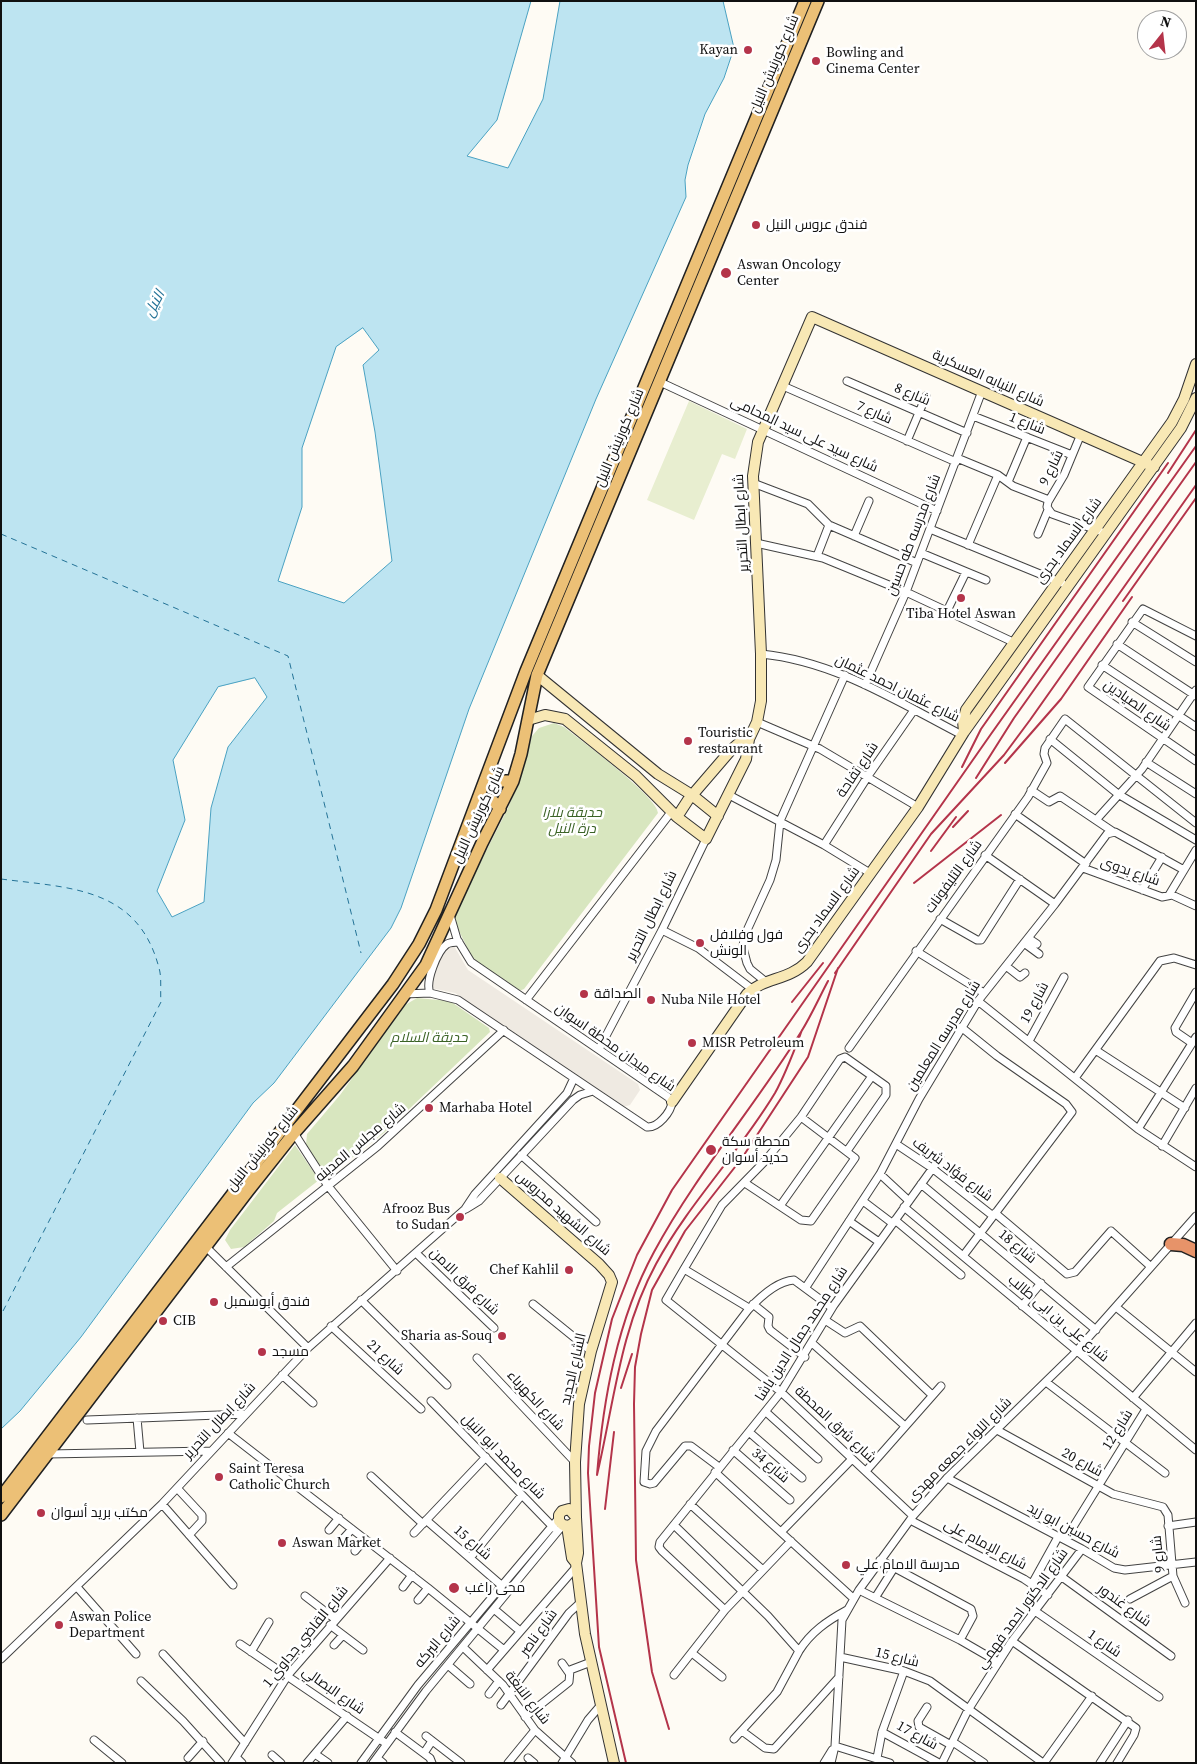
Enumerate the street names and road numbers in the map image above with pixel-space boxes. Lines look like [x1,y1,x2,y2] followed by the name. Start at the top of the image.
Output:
[747,12,803,116] street label: شارع كورنيش النيل
[930,347,1046,411] street label: شارع النيابه العسكرية
[892,380,932,410] street label: شارع 8
[592,386,648,490] street label: شارع كورنيش النيل
[728,393,880,477] street label: شارع سيد على سيد المحامى
[854,398,894,428] street label: شارع 7
[1007,409,1047,439] street label: شارع 1
[1036,448,1068,488] street label: شارع 9
[883,472,945,598] street label: شارع مدرسه طه حسين
[731,473,753,573] street label: شارع ابطال التحرير
[1032,495,1106,587] street label: شارع السماد بحرى
[832,652,962,726] street label: شارع عثمان احمد عثمان
[1100,677,1174,735] street label: شارع الصيادين
[833,739,883,801] street label: شارع تفاحة
[449,764,509,866] street label: شارع كورنيش النيل
[922,837,986,917] street label: شارع التليفونات
[1098,854,1162,890] street label: شارع بدوى
[790,864,864,956] street label: شارع السماد بحرى
[623,868,681,964] street label: شارع ابطال التحرير
[903,978,985,1094] street label: شارع مدرسه المعلمين
[1017,979,1053,1027] street label: شارع 19
[552,1000,678,1096] street label: شارع ميدان محطة اسوان
[312,1100,410,1186] street label: شارع مجلس المدينه
[223,1103,303,1195] street label: شارع كورنيش النيل
[909,1134,995,1206] street label: شارع فؤاد شريف
[512,1168,614,1260] street label: شارع الشهيد محروس
[995,1226,1039,1268] street label: شارع 18
[426,1245,502,1319] street label: شارع فرق الامن
[752,1263,852,1405] street label: شارع محمد جمال الدين باشا
[1004,1272,1112,1366] street label: شارع على بن ابى طالب
[558,1331,590,1407] street label: الشارع الجديد
[363,1337,407,1379] street label: شارع 21
[503,1367,567,1435] street label: شارع الكهرباء
[180,1379,260,1463] street label: شارع ابطال التحرير
[791,1383,879,1467] street label: شارع شرق المحطة
[904,1394,1016,1506] street label: شارع اللواء جمعه مهدى
[1099,1407,1137,1453] street label: شارع 12
[458,1411,548,1503] street label: شارع محمد ابو النيل
[748,1445,792,1487] street label: شارع 34
[1059,1445,1105,1481] street label: شارع 20
[1024,1500,1122,1562] street label: شارع حسين ابو زيد
[941,1516,1029,1574] street label: شارع الإمام على
[450,1522,494,1564] street label: شارع 15
[1149,1535,1169,1573] street label: شارع 9
[974,1546,1072,1672] street label: شارع الدكتور احمد فهمي
[1094,1581,1154,1631] street label: شارع غندور
[260,1583,352,1691] street label: شارع القاضي جداوي 1
[516,1606,562,1660] street label: شارع ناصر
[411,1612,465,1672] street label: شارع البركه
[1084,1626,1124,1662] street label: شارع 1
[873,1644,921,1672] street label: شارع 15
[299,1663,367,1719] street label: شارع البصالي
[501,1668,553,1728] street label: شارع النبغة
[894,1718,940,1754] street label: شارع 17

